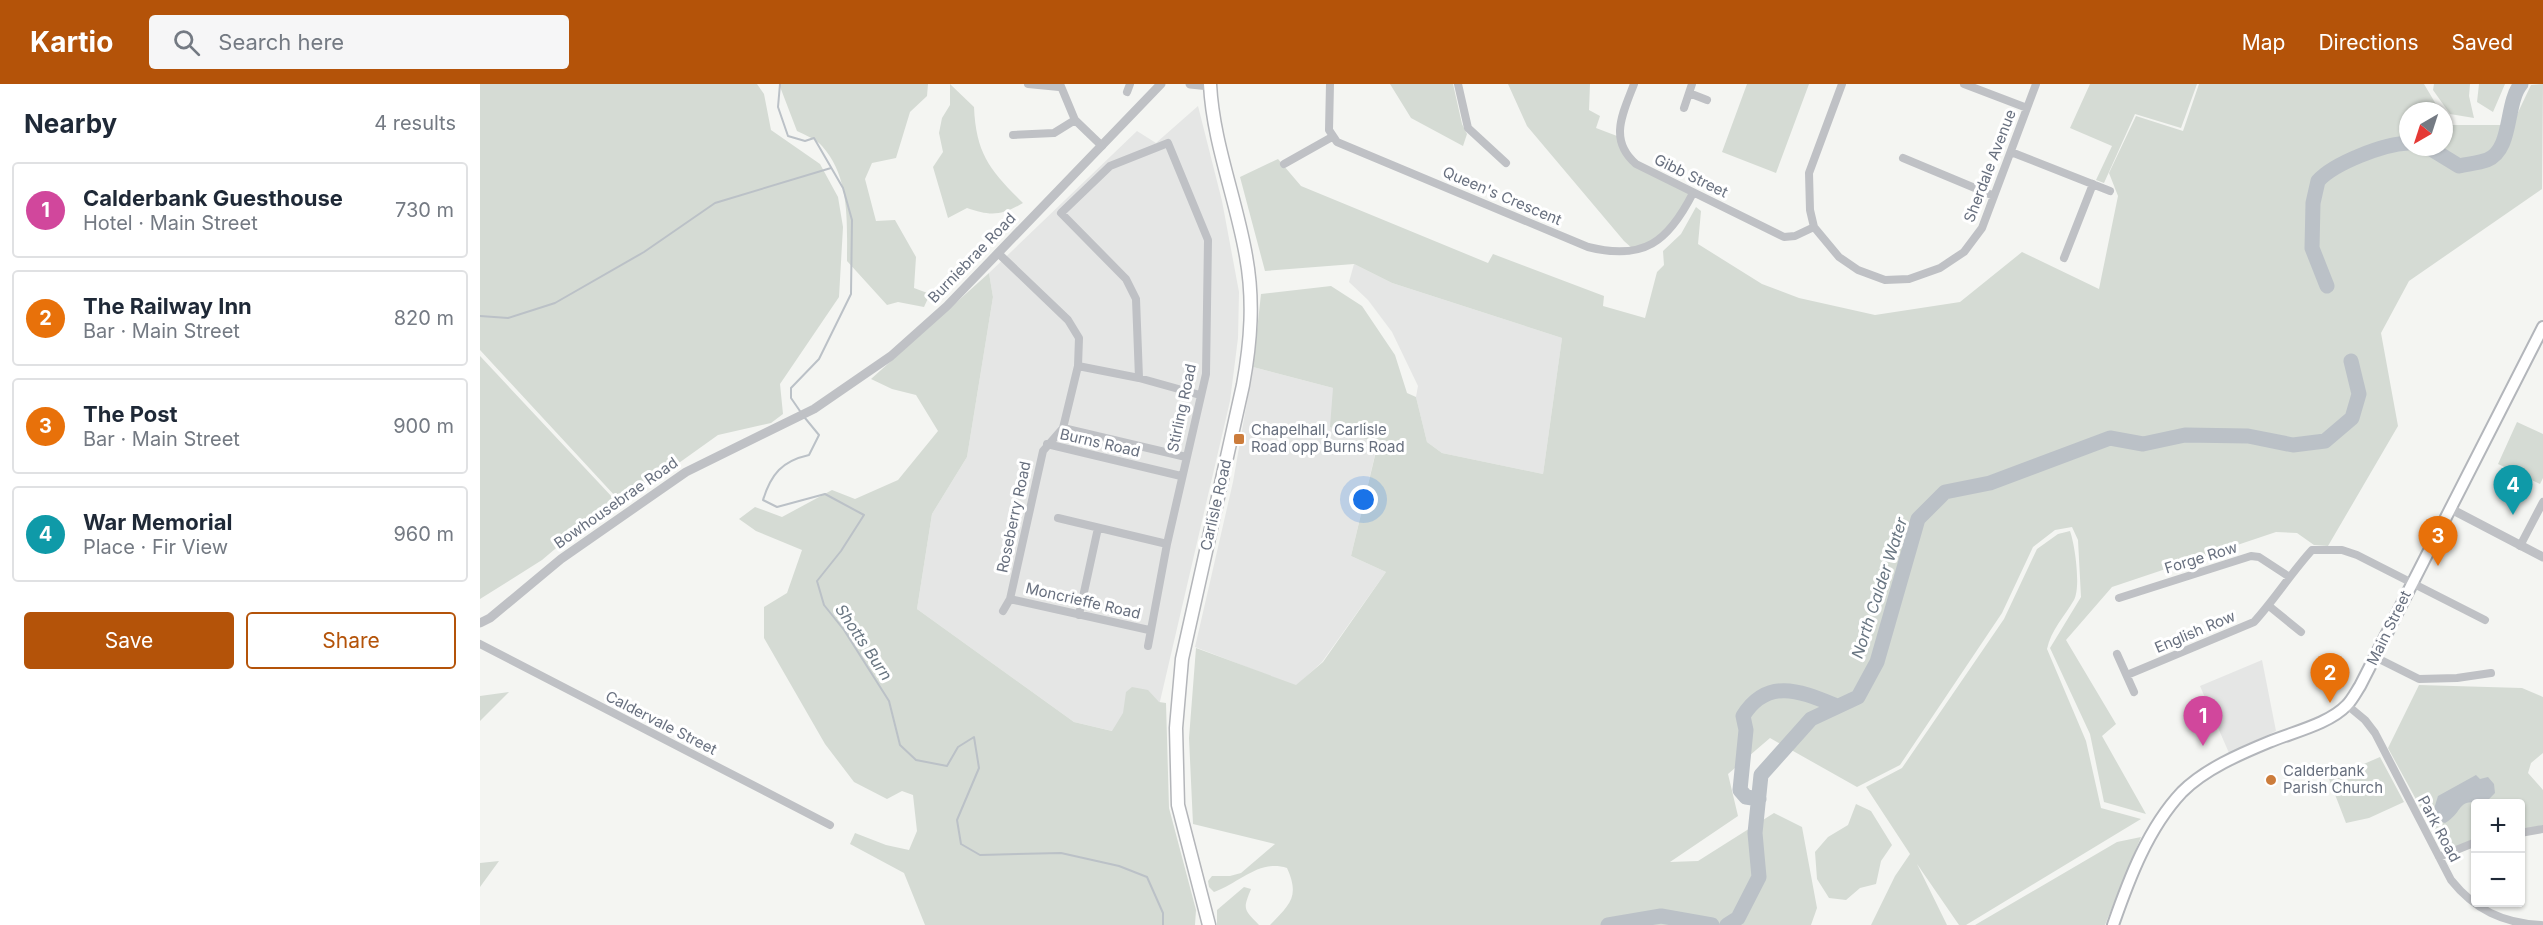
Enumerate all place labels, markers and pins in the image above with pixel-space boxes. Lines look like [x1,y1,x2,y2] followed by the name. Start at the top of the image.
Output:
[1251,420,1405,456] place label: Chapelhall, Carlisle Road opp Burns Road
[1232,432,1246,446] marker: Chapelhall, Carlisle Road opp Burns Road
[2494,466,2532,515] pin: 4
[2418,516,2458,566] pin: 3
[2310,654,2350,703] pin: 2
[2184,696,2222,746] pin: 1
[2283,761,2383,797] place label: Calderbank Parish Church
[2264,773,2278,787] marker: Calderbank Parish Church

